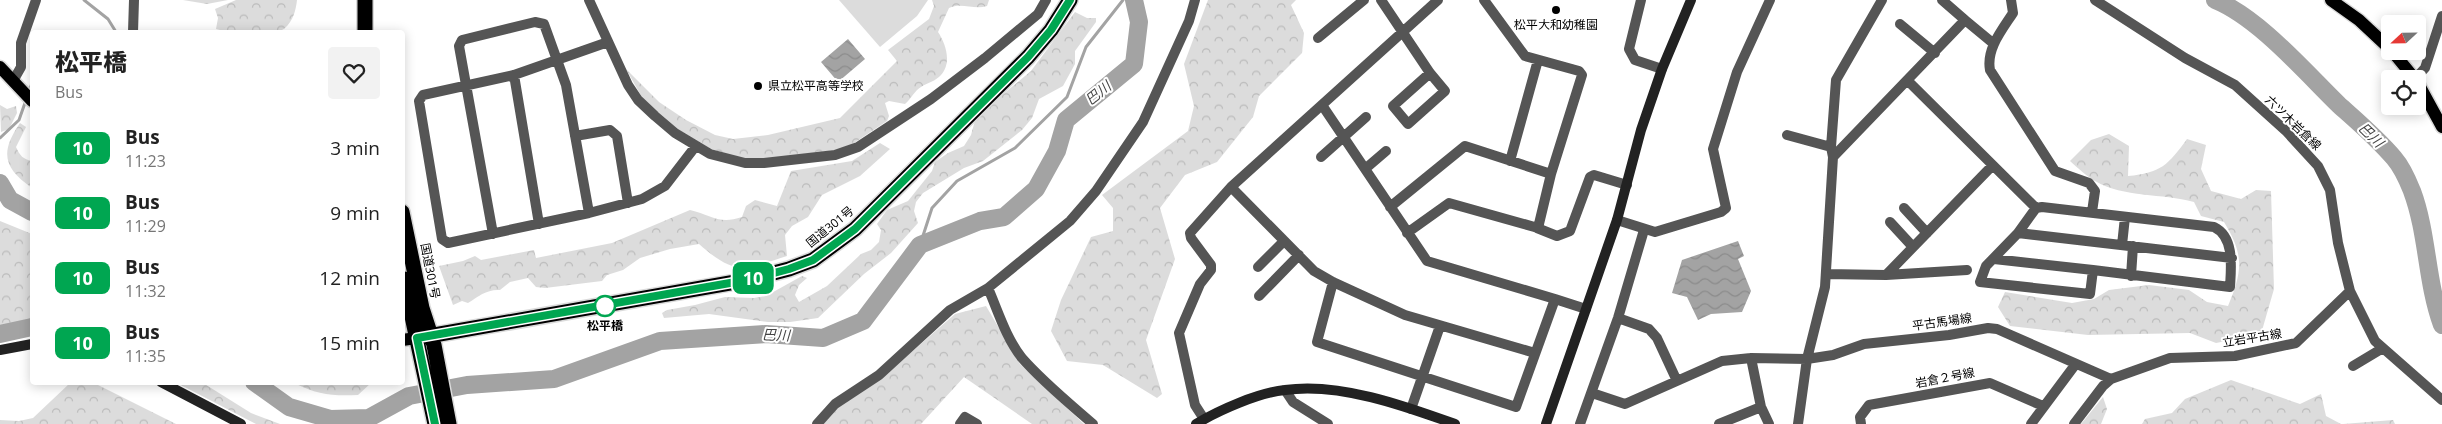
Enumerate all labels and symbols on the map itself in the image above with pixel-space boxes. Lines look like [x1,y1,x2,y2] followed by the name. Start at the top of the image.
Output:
[1550,4,1562,16] marker: 松平大和幼稚園
[2381,15,2426,60] north arrow
[1514,16,1598,33] place label: 松平大和幼稚園
[1081,75,1116,109] water label: 巴川
[768,77,864,94] place label: 県立松平高等学校
[752,80,764,92] marker: 県立松平高等学校
[2262,92,2325,154] street label: 六ツ木岩倉線
[2355,118,2389,153] water label: 巴川
[802,202,857,251] street label: 国道301号
[417,242,444,300] street label: 国道301号
[730,262,776,294] line badge: 10
[594,295,616,317] marker: 松平橋
[1911,309,1973,334] street label: 平古馬場線
[587,317,624,334] place label: 松平橋
[2221,324,2283,351] street label: 立岩平古線
[762,325,792,345] water label: 巴川
[1914,363,1976,392] street label: 岩倉２号線

